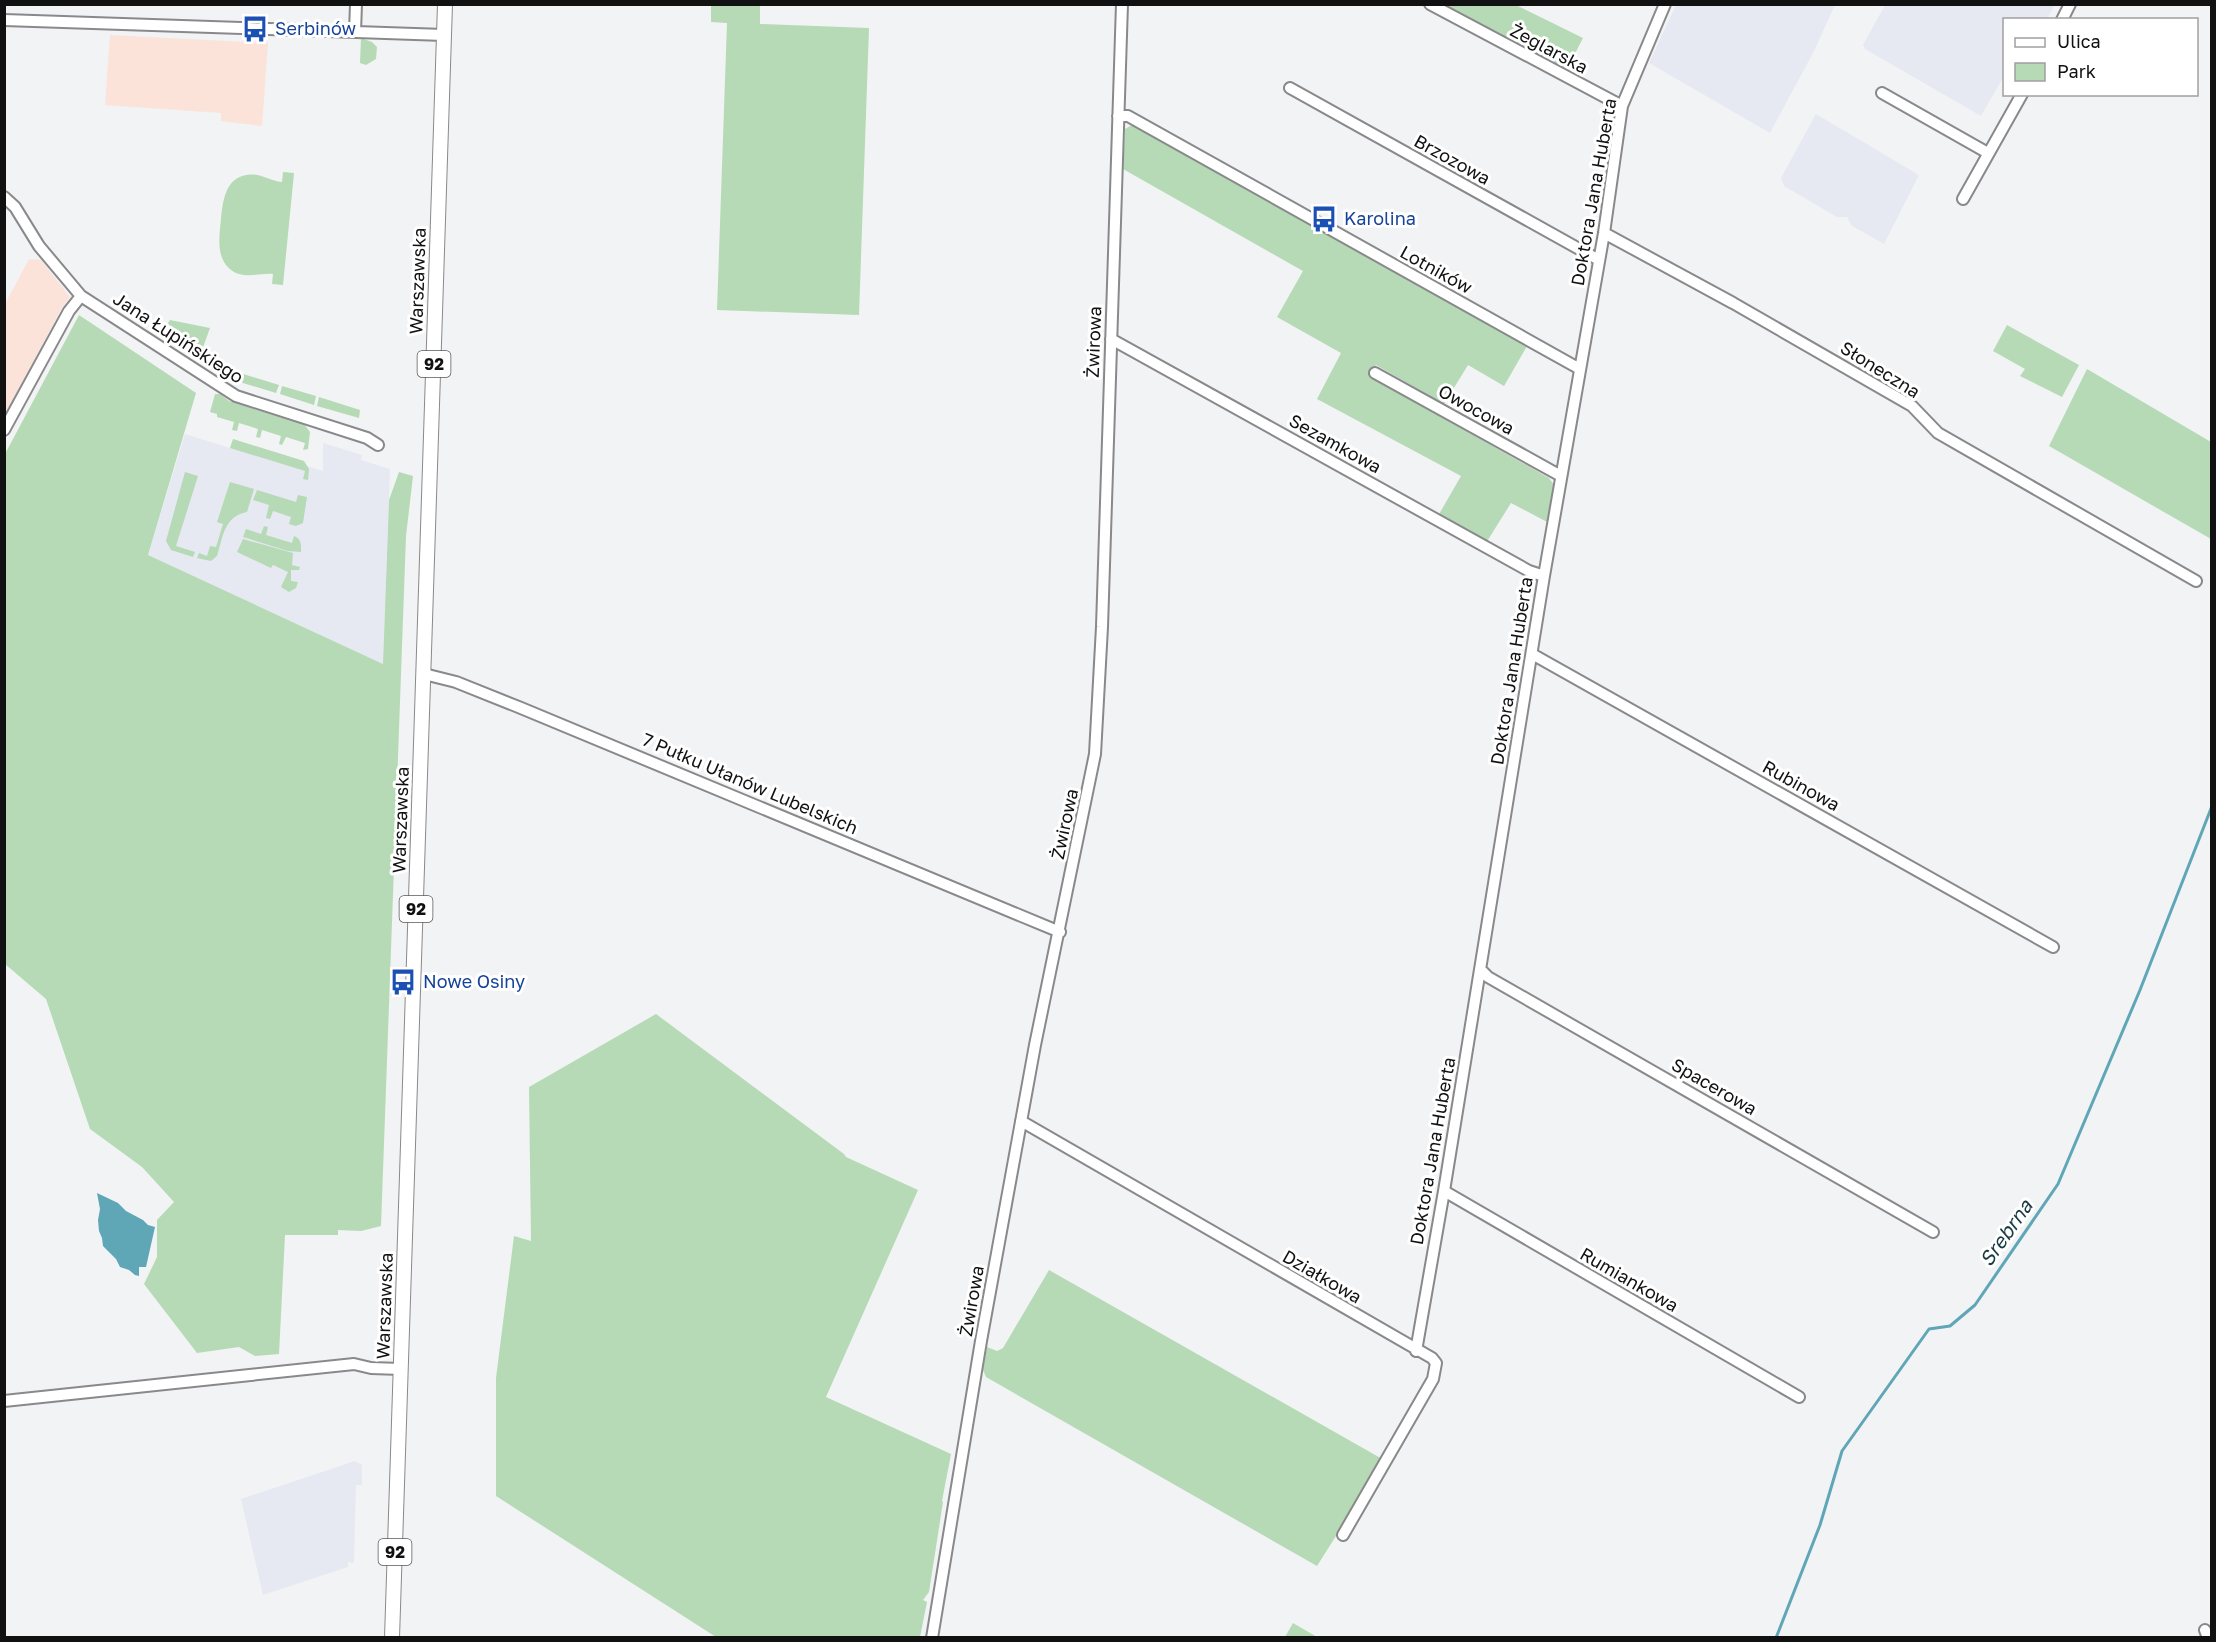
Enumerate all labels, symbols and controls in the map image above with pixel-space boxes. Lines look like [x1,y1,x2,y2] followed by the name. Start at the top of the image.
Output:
[240,14,270,44] bus stop icon: Serbinów
[275,17,357,39] place label: Serbinów
[2003,18,2198,96] legend
[1507,19,1592,78] street label: Żeglarska
[2057,30,2101,52] text: Ulica
[2057,60,2096,82] text: Park
[1566,96,1620,287] street label: Doktora Jana Huberta
[1411,129,1494,189] street label: Brzozowa
[1309,204,1339,234] bus stop icon: Karolina
[1344,207,1416,229] place label: Karolina
[404,227,430,335] street label: Warszawska
[1397,240,1477,298] street label: Lotników
[109,287,248,387] street label: Jana Łupińskiego
[1081,306,1105,378] street label: Żwirowa
[1837,336,1925,402] street label: Słoneczna
[418,351,450,377] road number: 92
[1435,379,1518,439] street label: Owocowa
[1286,409,1385,477] street label: Sezamkowa
[1485,575,1537,766] street label: Doktora Jana Huberta
[639,728,862,839] street label: 7 Pułku Ułanów Lubelskich
[1759,755,1844,815] street label: Rubinowa
[387,766,413,874] street label: Warszawska
[1046,786,1082,861] street label: Żwirowa
[400,896,432,922] road number: 92
[388,967,418,997] bus stop icon: Nowe Osiny
[423,970,525,992] place label: Nowe Osiny
[1668,1053,1761,1119] street label: Spacerowa
[1405,1055,1459,1246] street label: Doktora Jana Huberta
[1974,1194,2037,1270] water label: Srebrna
[1577,1242,1682,1316] street label: Rumiankowa
[1279,1245,1366,1308] street label: Działkowa
[371,1252,397,1360] street label: Warszawska
[954,1264,988,1338] street label: Żwirowa
[378,1539,412,1565] road number: 92

